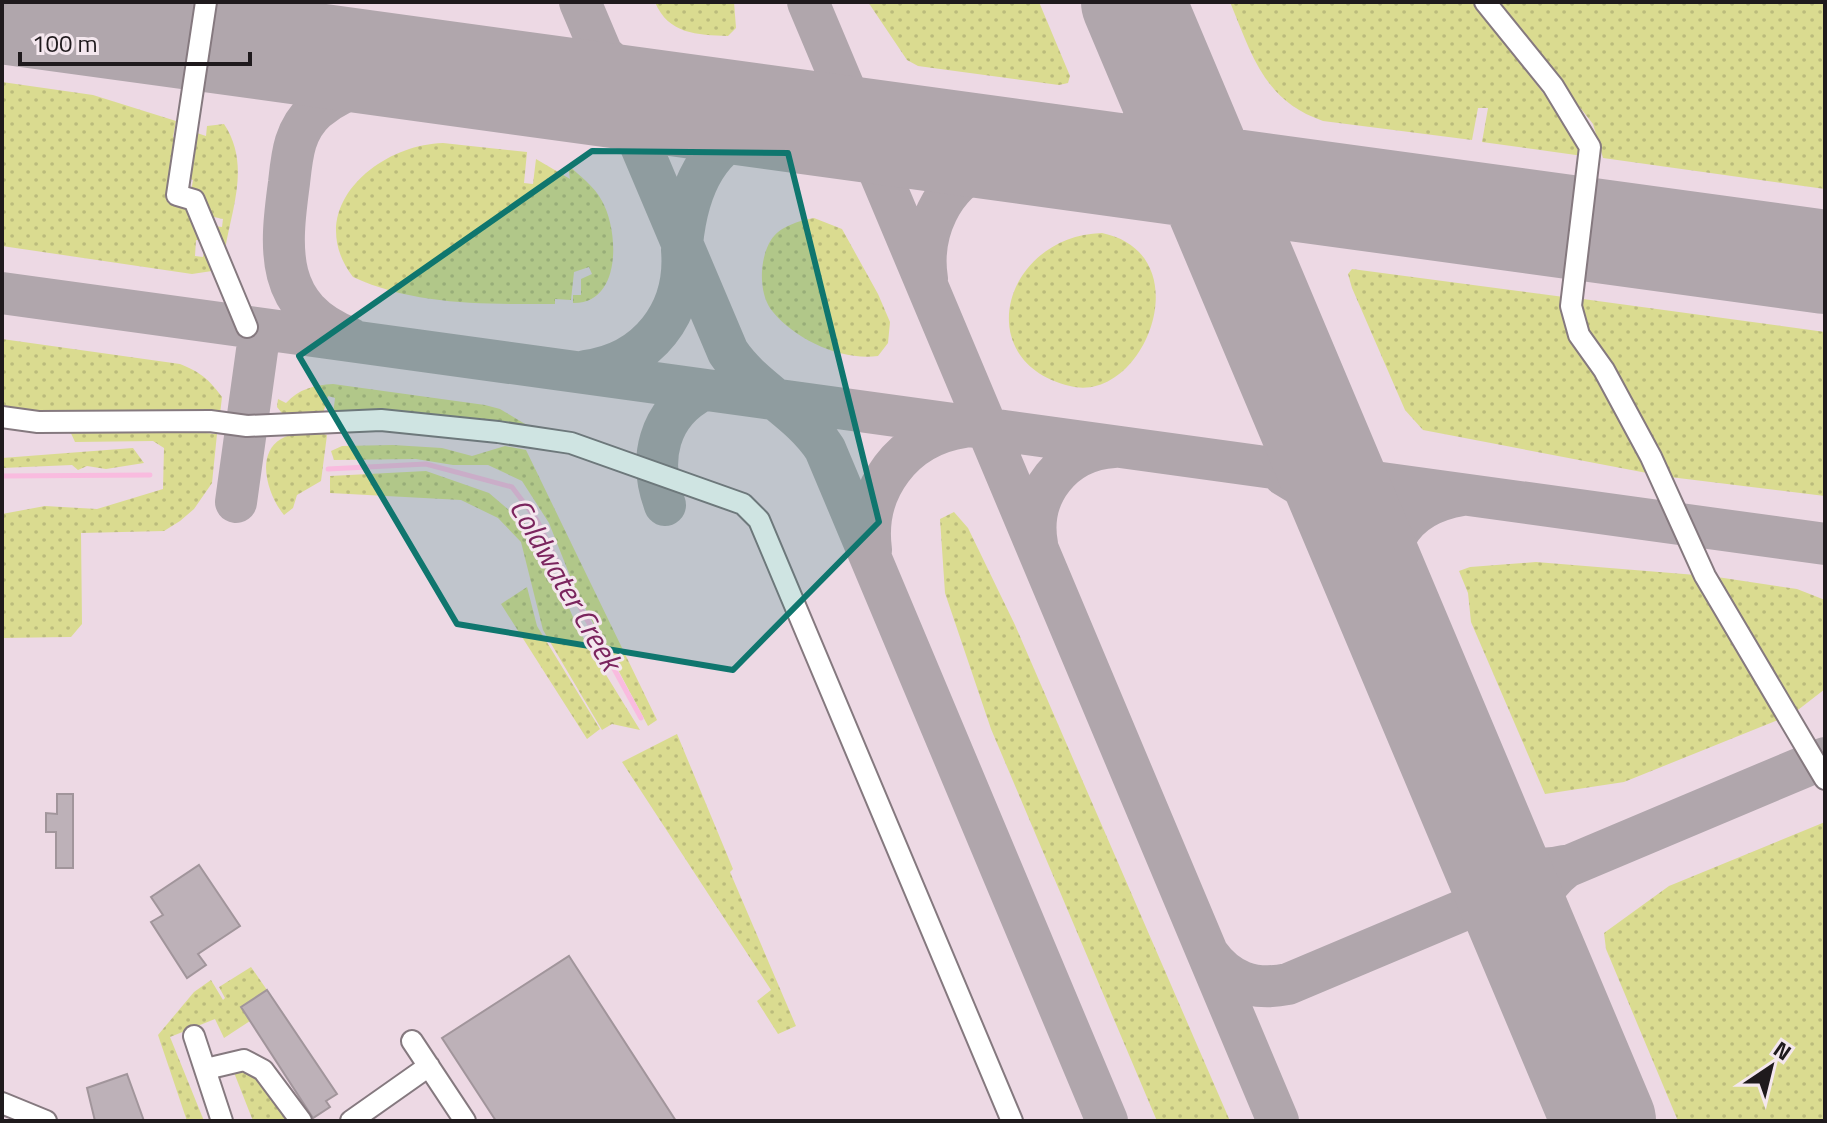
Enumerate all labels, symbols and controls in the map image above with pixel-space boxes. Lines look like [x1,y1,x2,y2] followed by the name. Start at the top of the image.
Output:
[20,16,250,66] scale bar
[32,25,98,61] text: 100 m
[498,489,636,682] water label: Coldwater Creek
[1731,1027,1811,1107] north arrow
[1766,1032,1798,1069] text: N

